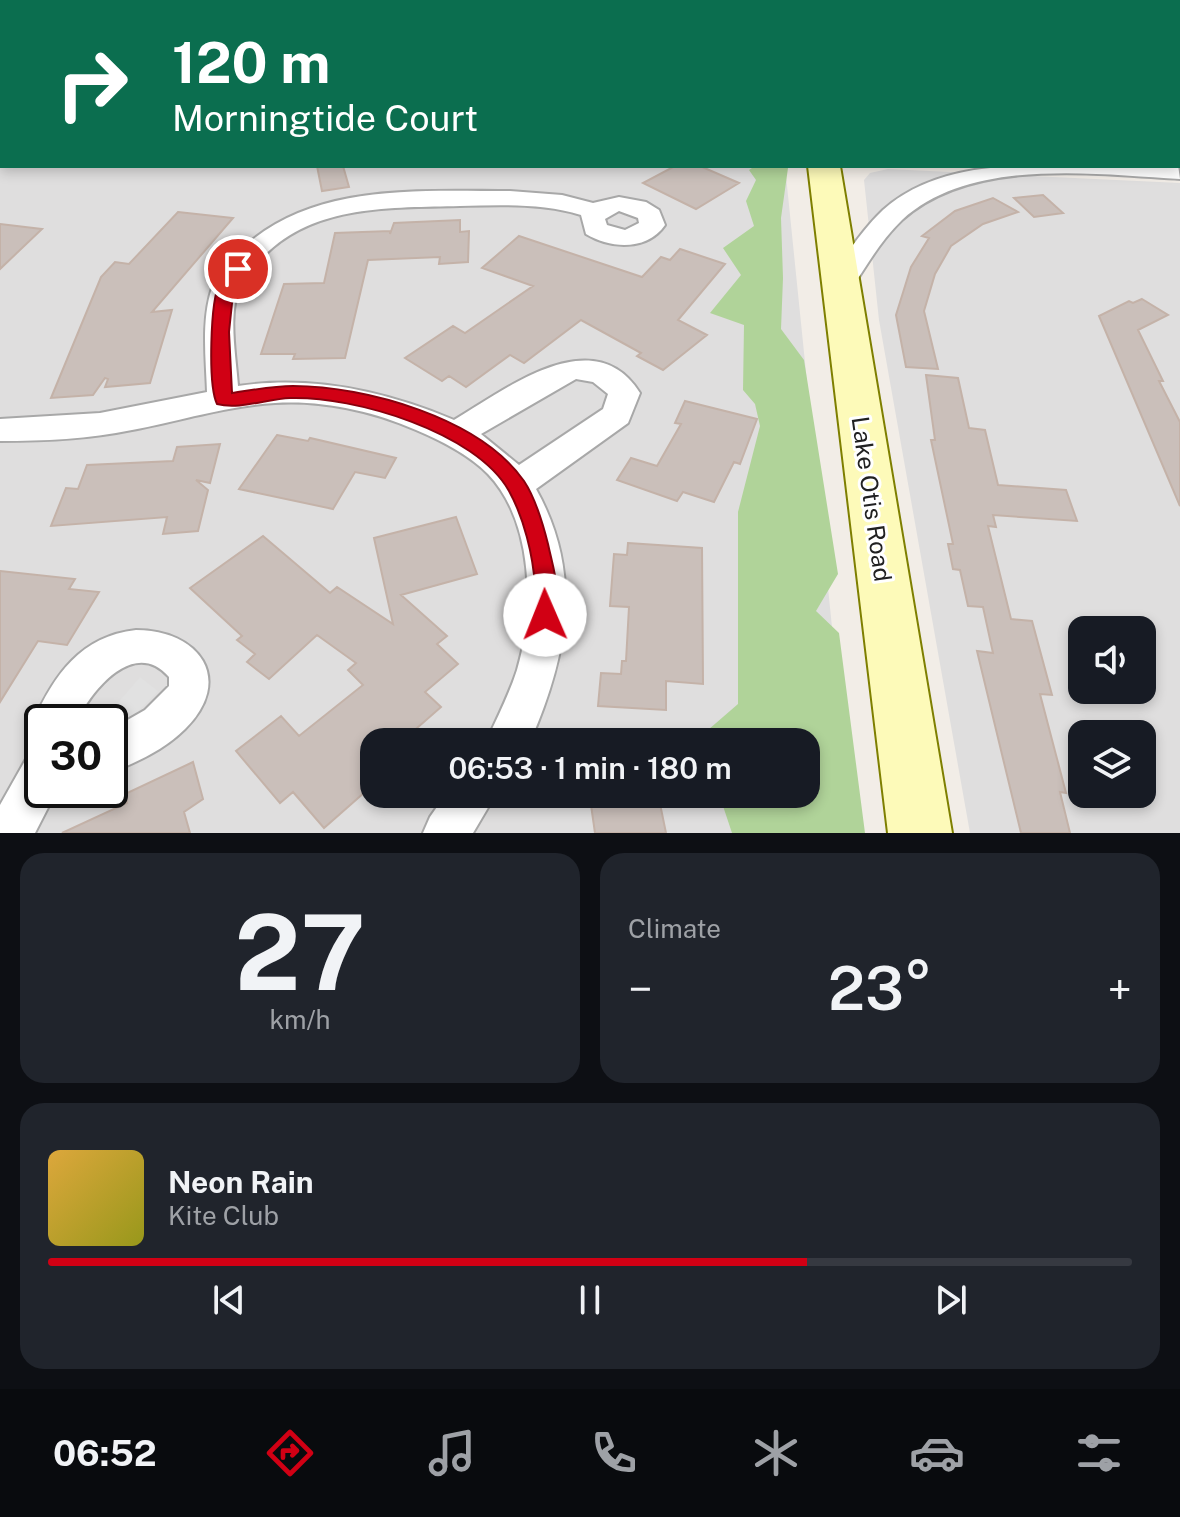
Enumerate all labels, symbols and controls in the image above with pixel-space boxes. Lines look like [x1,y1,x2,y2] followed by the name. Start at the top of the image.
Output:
[172,30,330,96] text: 120 m
[40,32,144,136] icon: right
[172,97,478,139] text: Morningtide Court
[204,235,272,303] pin
[216,247,260,291] icon: arrive
[847,415,897,583] street label: Lake Otis Road
[503,573,587,657] position arrow
[1068,616,1156,808] map controls
[1068,616,1156,704] button: sound
[24,704,128,808] speed limit sign: 30
[1068,720,1156,808] button: layers
[448,750,732,786] text: 06:53 · 1 min · 180 m
[234,891,366,1013] text: 27
[628,913,721,944] text: Climate
[828,953,932,1024] text: 23°
[628,963,652,1015] text: −
[1108,963,1132,1015] text: +
[269,1004,331,1035] text: km/h
[168,1164,314,1200] text: Neon Rain
[168,1200,279,1231] text: Kite Club
[207,1278,251,1322] icon: previous
[568,1278,612,1322] icon: pause
[929,1278,973,1322] icon: next
[262,1425,318,1481] icon: directions
[424,1425,480,1481] icon: music
[586,1425,642,1481] icon: phone
[748,1425,804,1481] icon: climate
[909,1425,965,1481] icon: car
[1071,1425,1127,1481] icon: filters
[53,1432,157,1474] text: 06:52

